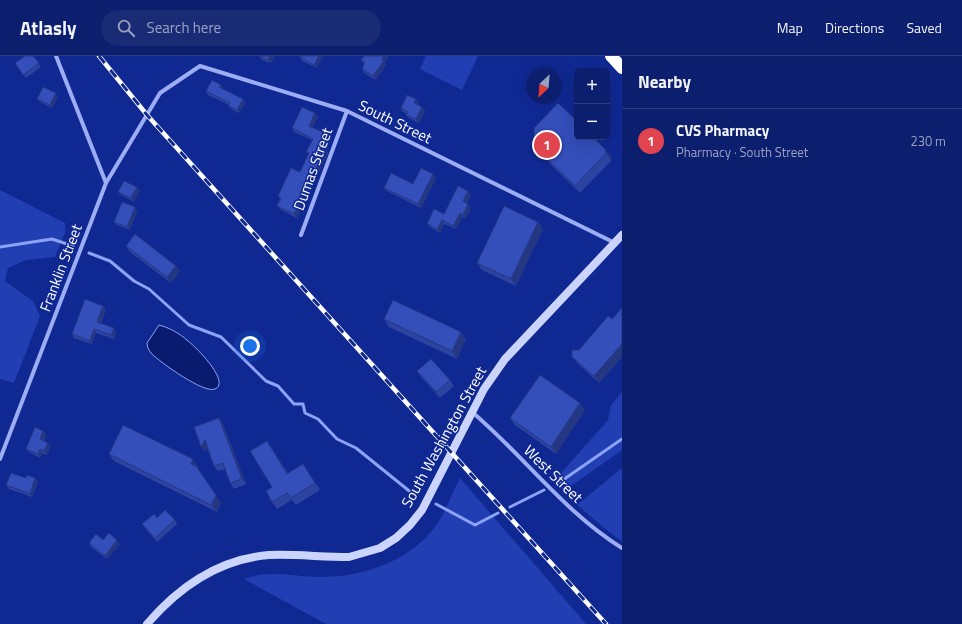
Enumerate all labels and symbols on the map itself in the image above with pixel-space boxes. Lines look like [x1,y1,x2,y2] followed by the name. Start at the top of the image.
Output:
[526,68,562,104] north arrow
[355,94,437,150] street label: South Street
[287,123,338,213] street label: Dumas Street
[534,130,560,160] pin: 1
[33,220,88,315] street label: Franklin Street
[240,336,260,356] your location
[395,361,492,512] street label: South Washington Street
[518,439,589,508] street label: West Street

